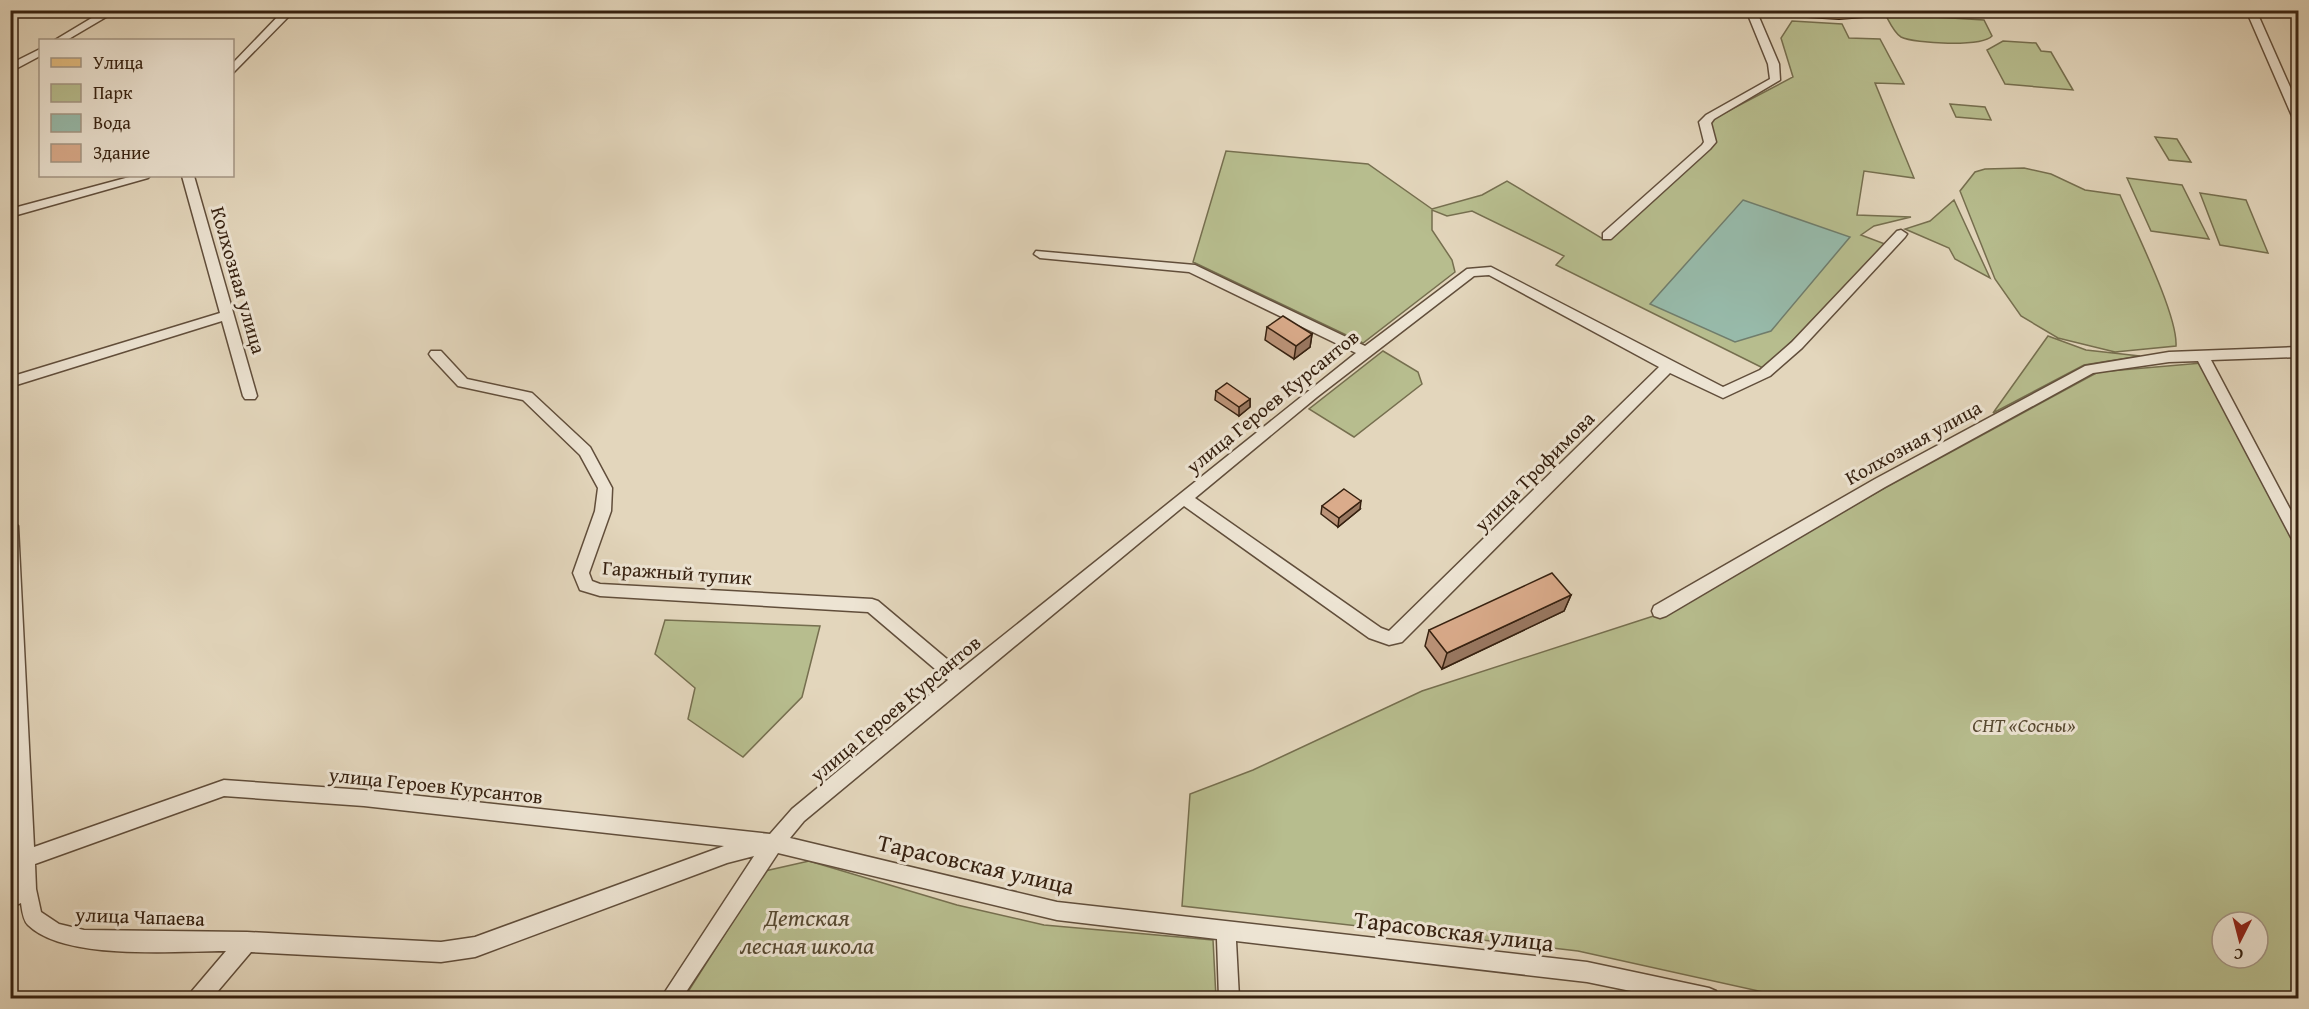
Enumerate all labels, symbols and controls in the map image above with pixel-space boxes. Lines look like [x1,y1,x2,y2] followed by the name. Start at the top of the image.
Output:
[39,39,234,177] legend
[93,49,144,76] text: Улица
[93,79,133,106] text: Парк
[93,109,131,136] text: Вода
[93,139,150,166] text: Здание
[204,203,274,358] street label: Колхозная улица
[1179,322,1365,481] street label: улица Героев Курсантов
[1839,392,1987,492] street label: Колхозная улица
[1467,404,1601,538] street label: улица Трофимова
[601,552,753,592] street label: Гаражный тупик
[803,628,987,789] street label: улица Героев Курсантов
[1972,710,2076,739] park label: СНТ «Сосны»
[327,759,544,811] street label: улица Героев Курсантов
[874,824,1078,904] street label: Тарасовская улица
[74,899,206,933] street label: улица Чапаева
[740,900,874,963] park label: Детская лесная школа
[1352,901,1556,961] street label: Тарасовская улица
[2210,910,2270,970] north arrow
[2233,943,2244,967] text: С

